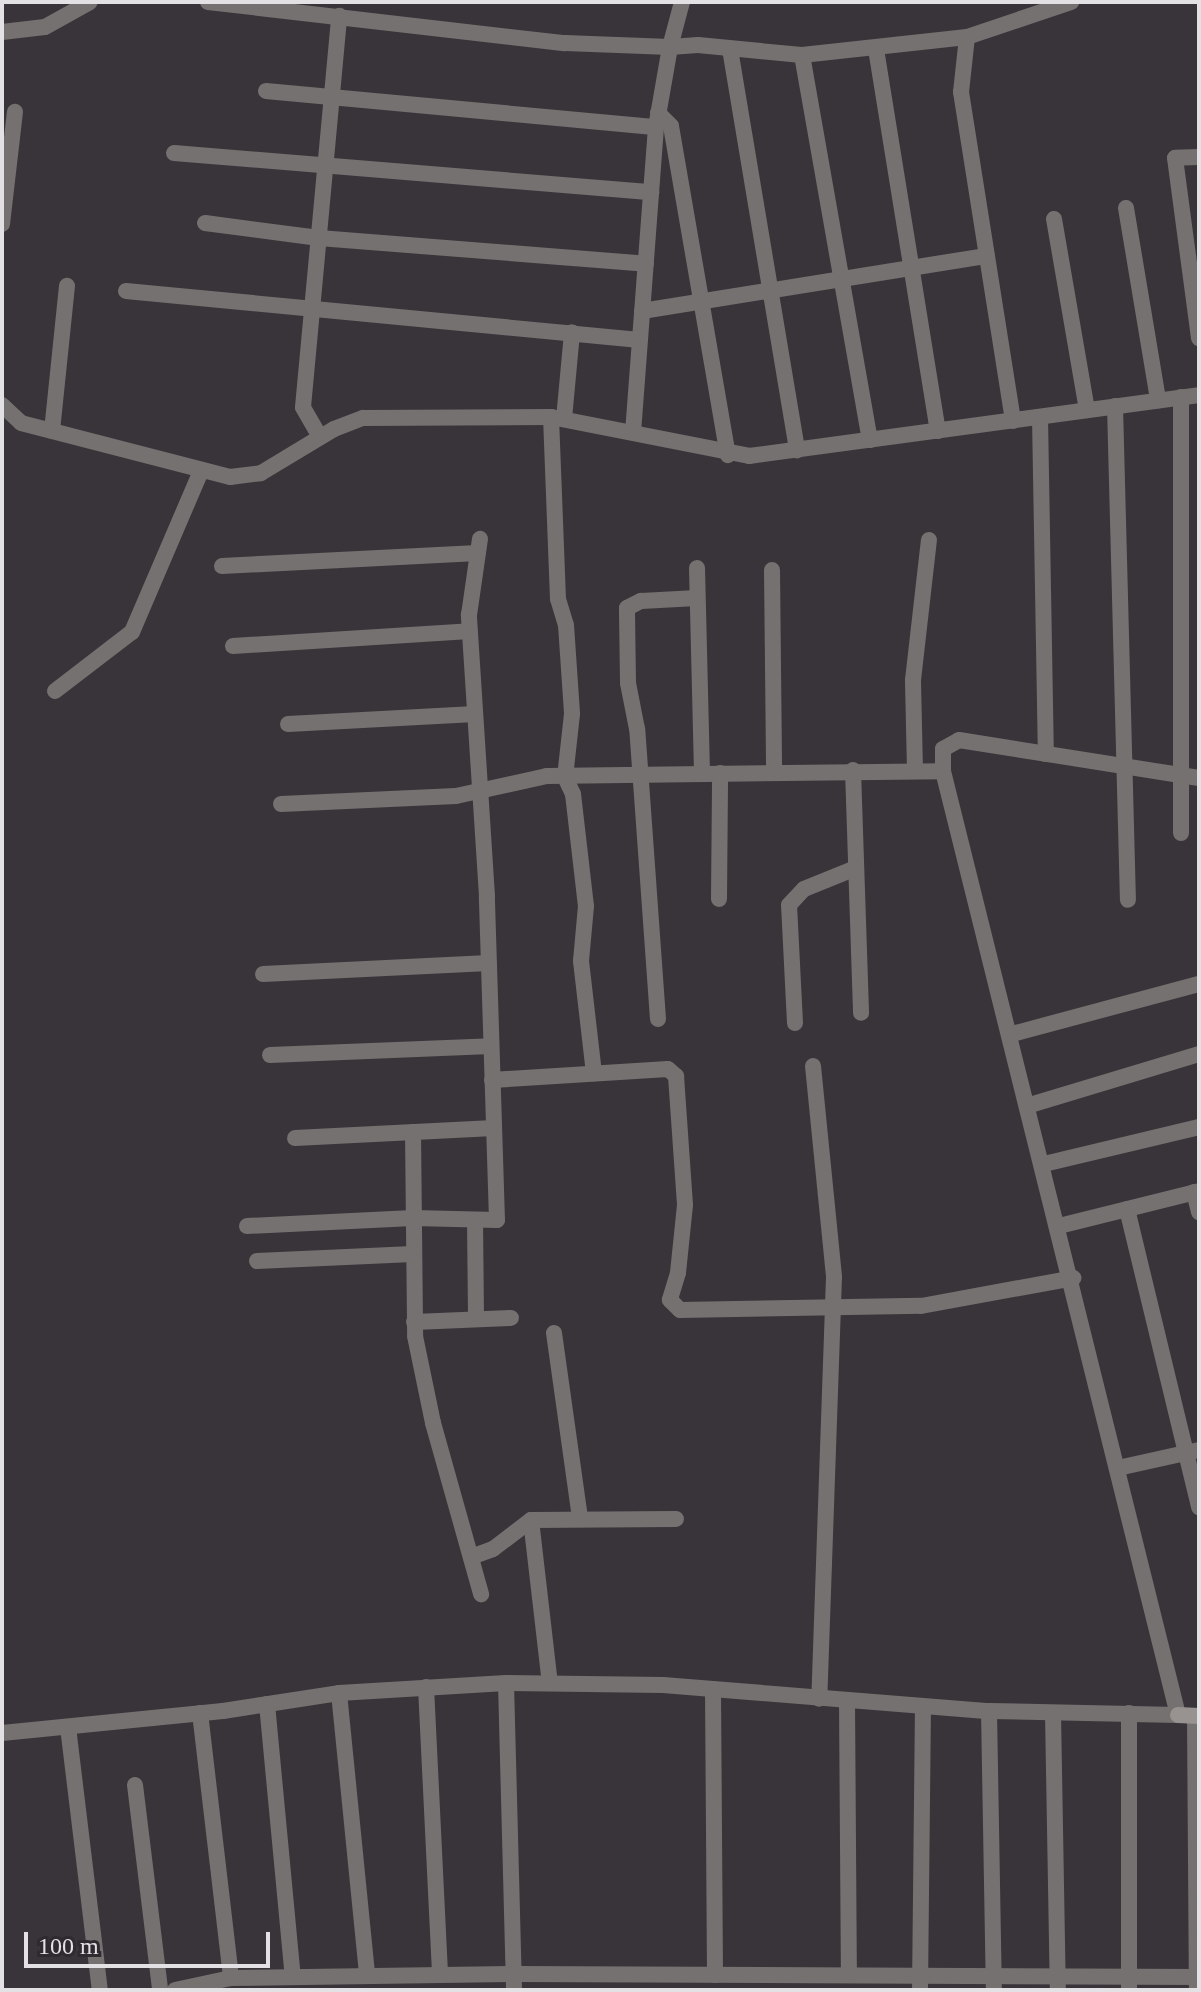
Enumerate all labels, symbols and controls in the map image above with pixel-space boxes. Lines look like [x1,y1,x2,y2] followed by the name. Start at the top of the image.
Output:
[28,1916,274,1966] scale bar
[38,1933,99,1959] text: 100 m

